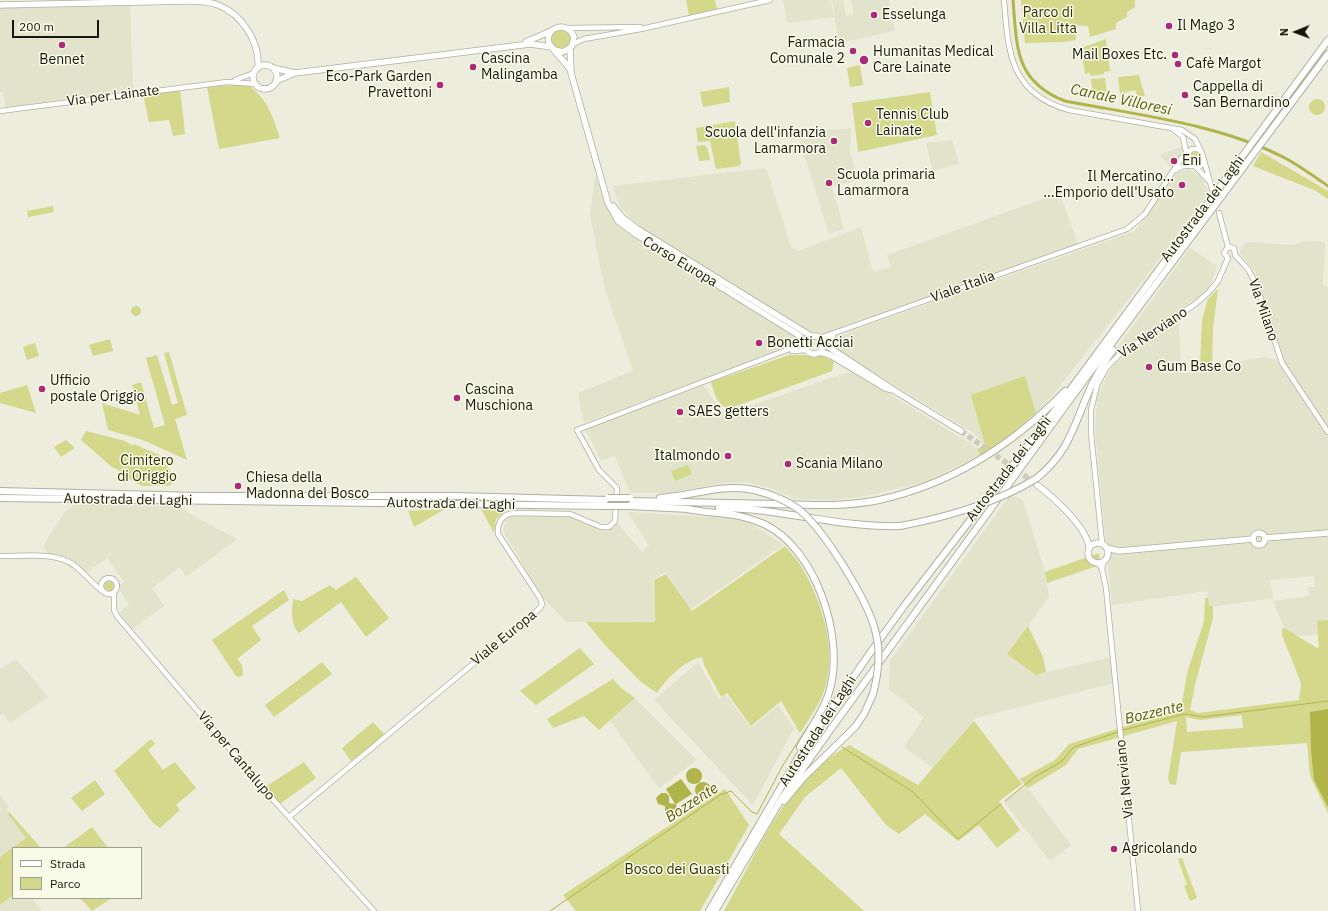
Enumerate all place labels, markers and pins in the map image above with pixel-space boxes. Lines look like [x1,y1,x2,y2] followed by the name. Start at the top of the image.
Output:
[882,7,946,23] place label: Esselunga
[869,10,879,20] marker: Esselunga
[1177,18,1235,34] place label: Il Mago 3
[1164,21,1174,31] marker: Il Mago 3
[770,35,845,68] place label: Farmacia Comunale 2
[57,40,67,50] marker: Bennet
[873,44,994,76] place label: Humanitas Medical Care Lainate
[848,46,858,56] marker: Farmacia Comunale 2
[1072,47,1167,63] place label: Mail Boxes Etc.
[1170,50,1180,60] marker: Mail Boxes Etc.
[481,51,558,84] place label: Cascina Malingamba
[39,52,85,68] place label: Bennet
[858,54,870,66] marker: Humanitas Medical Care Lainate
[1186,56,1261,72] place label: Cafè Margot
[1173,59,1183,69] marker: Cafè Margot
[468,62,478,72] marker: Cascina Malingamba
[326,69,432,102] place label: Eco-Park Garden Pravettoni
[1193,79,1290,112] place label: Cappella di San Bernardino
[435,80,445,90] marker: Eco-Park Garden Pravettoni
[1180,90,1190,100] marker: Cappella di San Bernardino
[876,107,949,140] place label: Tennis Club Lainate
[863,118,873,128] marker: Tennis Club Lainate
[705,125,826,158] place label: Scuola dell'infanzia Lamarmora
[829,136,839,146] marker: Scuola dell'infanzia Lamarmora
[1182,153,1202,169] place label: Eni
[1169,156,1179,166] marker: Eni
[837,167,935,200] place label: Scuola primaria Lamarmora
[1043,169,1174,202] place label: Il Mercatino... ...Emporio dell'Usato
[824,178,834,188] marker: Scuola primaria Lamarmora
[1177,180,1187,190] marker: Il Mercatino... ...Emporio dell'Usato
[767,335,854,351] place label: Bonetti Acciai
[754,338,764,348] marker: Bonetti Acciai
[1157,359,1241,375] place label: Gum Base Co
[1144,362,1154,372] marker: Gum Base Co
[50,373,145,406] place label: Ufficio postale Origgio
[465,382,533,414] place label: Cascina Muschiona
[37,384,47,394] marker: Ufficio postale Origgio
[452,393,462,403] marker: Cascina Muschiona
[688,404,769,420] place label: SAES getters
[675,407,685,417] marker: SAES getters
[654,448,720,464] place label: Italmondo
[723,451,733,461] marker: Italmondo
[796,456,883,472] place label: Scania Milano
[783,459,793,469] marker: Scania Milano
[246,470,369,502] place label: Chiesa della Madonna del Bosco
[233,481,243,491] marker: Chiesa della Madonna del Bosco
[1122,841,1197,857] place label: Agricolando
[1109,844,1119,854] marker: Agricolando

